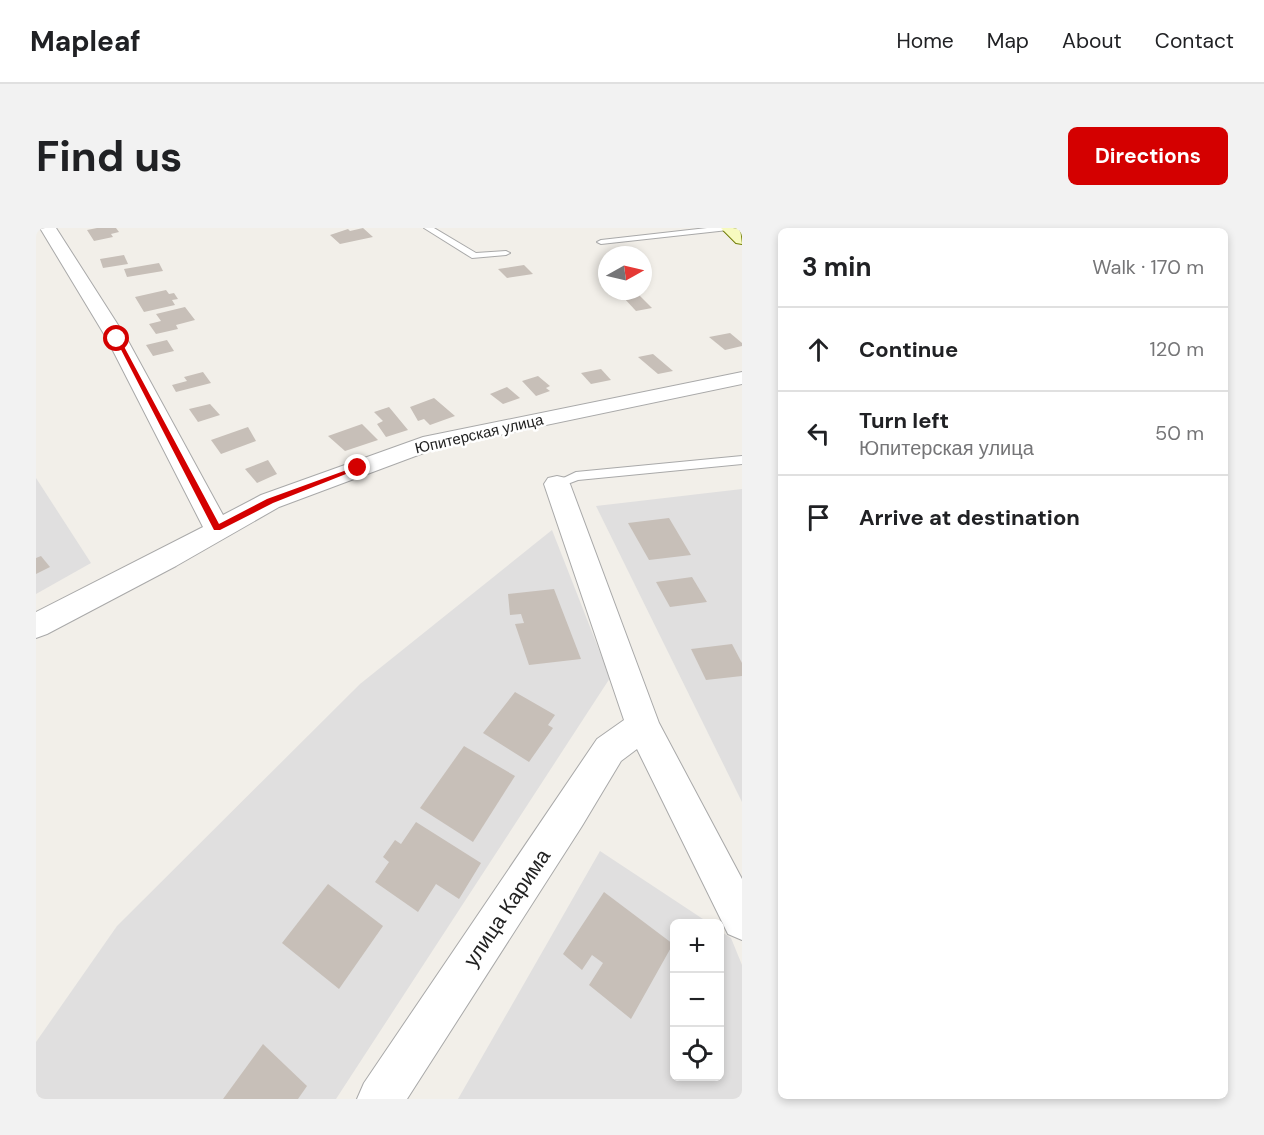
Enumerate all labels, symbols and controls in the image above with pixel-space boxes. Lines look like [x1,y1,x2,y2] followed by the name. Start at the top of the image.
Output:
[30,23,141,60] text: Mapleaf
[896,27,954,55] text: Home
[987,27,1029,55] text: Map
[1062,27,1122,55] text: About
[1155,27,1234,55] text: Contact
[1068,127,1228,185] button: Directions
[36,129,182,184] text: Find us
[598,246,652,300] north arrow
[802,250,871,284] text: 3 min
[1092,254,1204,280] text: Walk · 170 m
[103,325,129,351] route start
[802,333,835,366] icon: ahead
[859,335,958,364] text: Continue
[1150,336,1204,362] text: 120 m
[859,406,949,435] text: Turn left
[413,409,546,458] street label: Юпитерская улица
[802,417,835,450] icon: left
[1155,420,1204,446] text: 50 m
[859,435,1034,461] text: Юпитерская улица
[344,454,370,480] route end
[802,501,835,534] icon: arrive
[859,503,1080,532] text: Arrive at destination
[457,843,557,973] street label: улица Карима
[670,919,724,1081] map controls
[670,919,724,973] button: +
[670,973,724,1027] button: −
[670,1027,724,1081] button: locate

